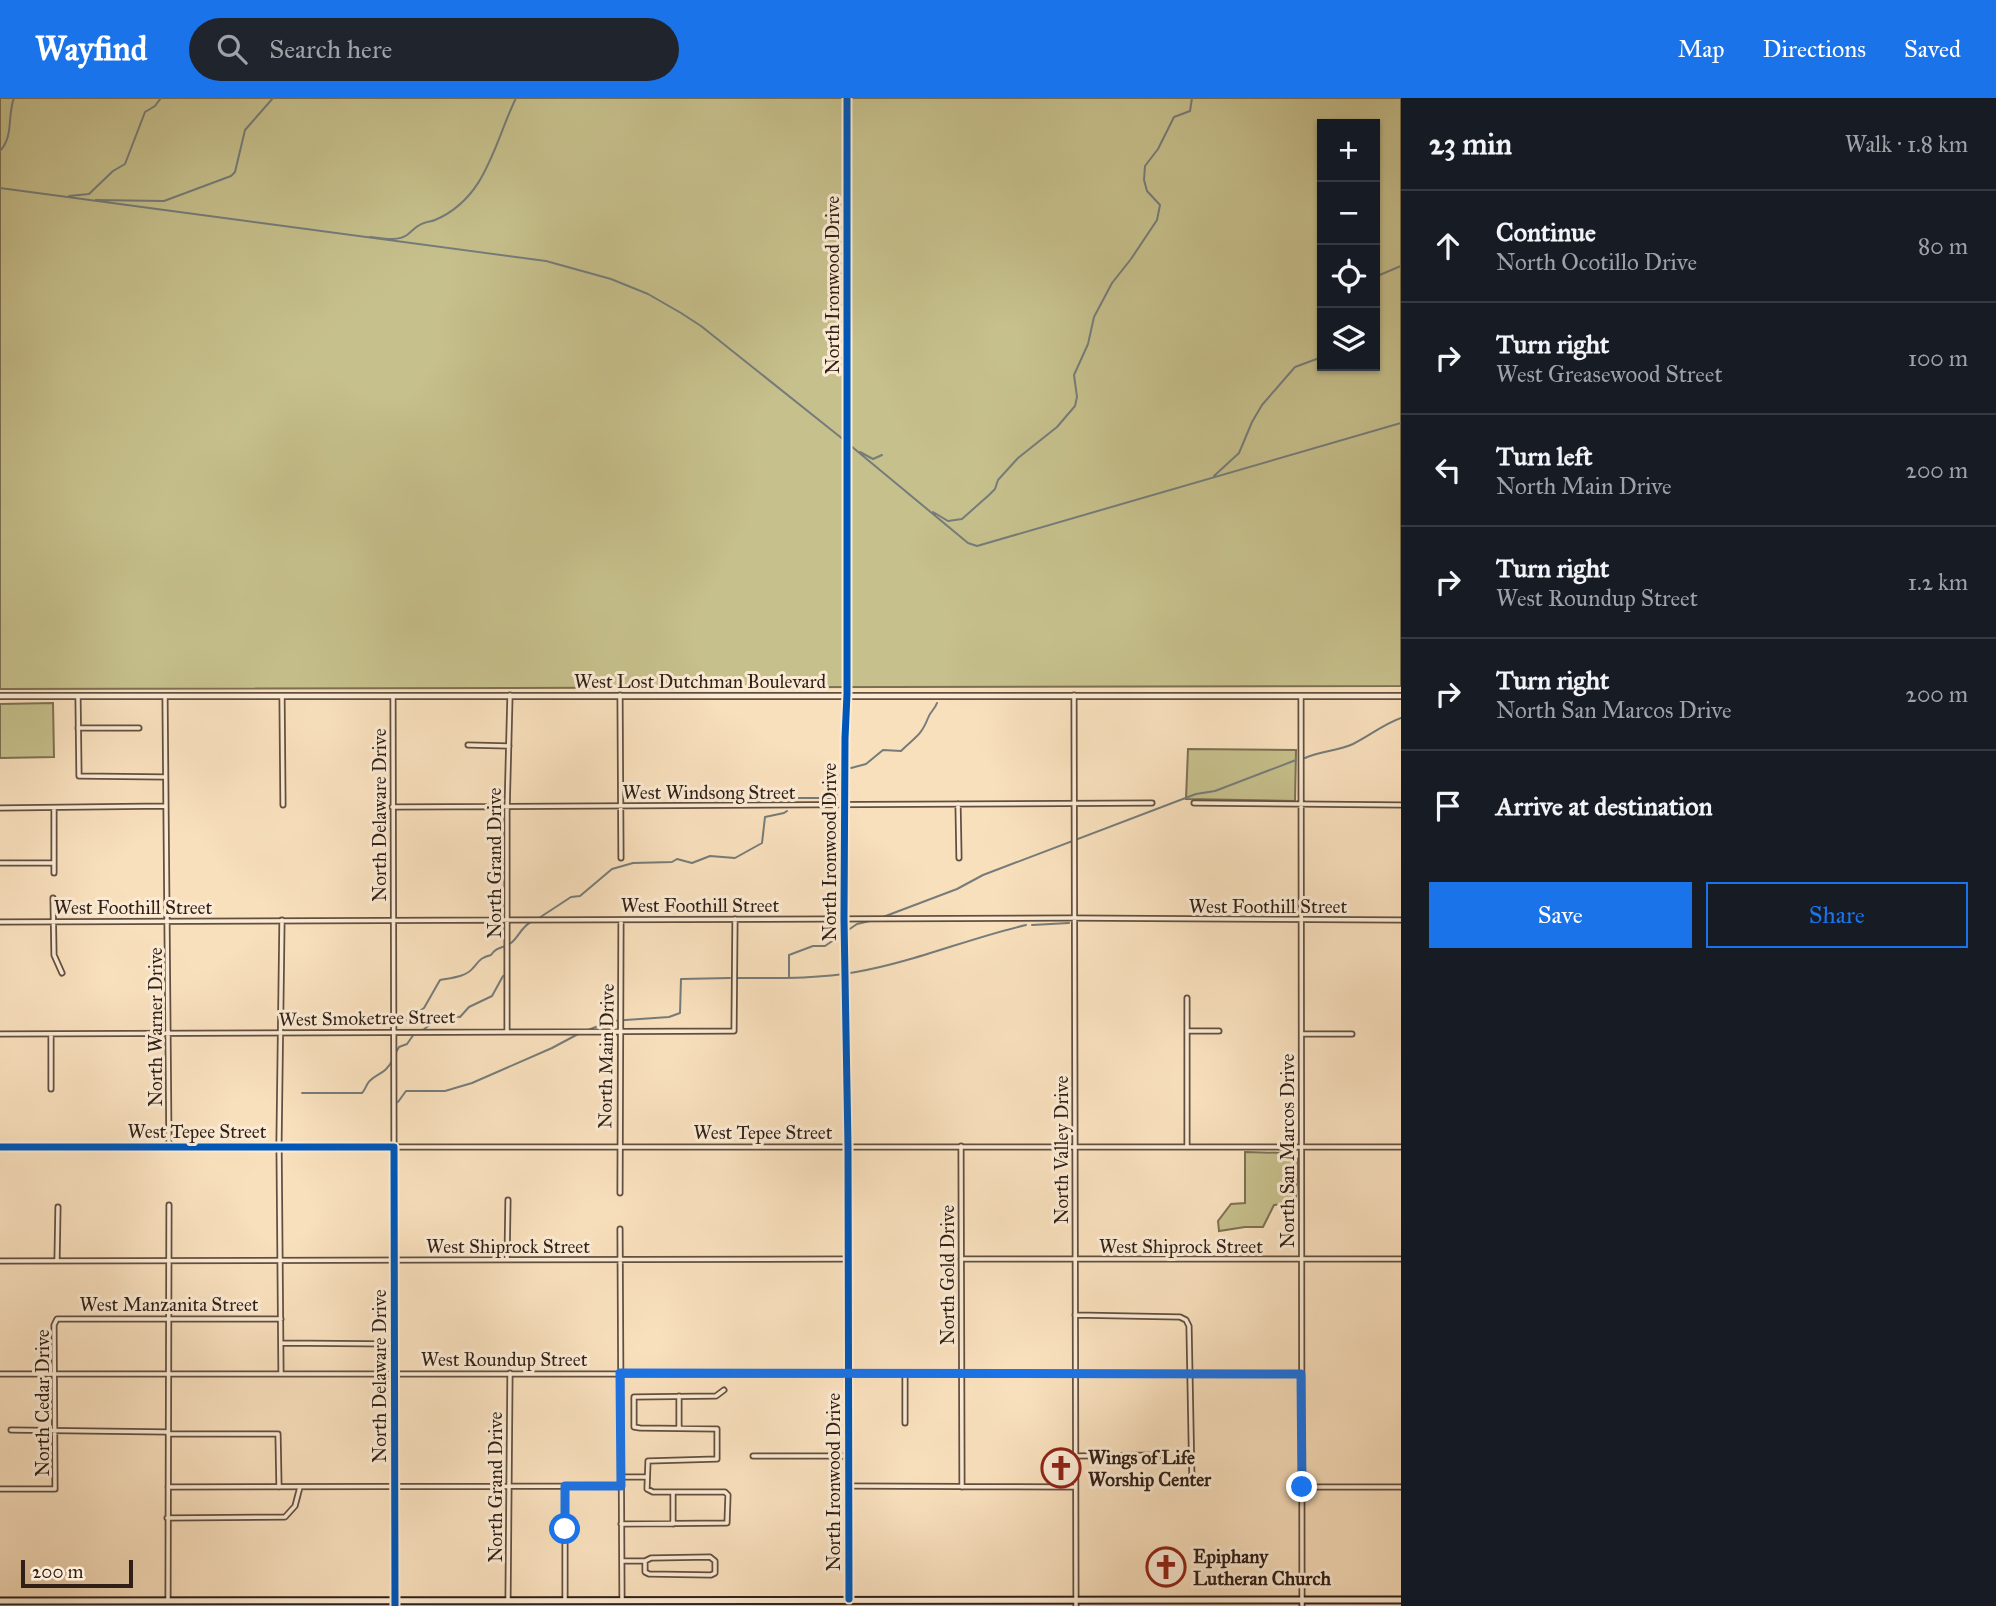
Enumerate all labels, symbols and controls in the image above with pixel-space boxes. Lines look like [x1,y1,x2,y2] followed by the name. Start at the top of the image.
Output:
[189,18,679,81] search box
[35,29,147,69] text: Wayfind
[213,30,251,68] icon: search
[269,33,392,65] text: Search here
[1678,34,1725,64] text: Map
[1763,34,1866,64] text: Directions
[1904,34,1961,64] text: Saved
[1317,119,1380,371] map controls
[1317,119,1380,182] button: +
[1429,126,1512,162] text: 23 min
[1845,130,1968,158] text: Walk · 1.8 km
[1317,182,1380,245] button: −
[821,196,844,374] street label: North Ironwood Drive
[1496,216,1596,248] text: Continue
[1429,227,1467,265] icon: ahead
[1918,232,1968,260] text: 80 m
[1317,245,1380,308] button: locate
[1496,248,1697,276] text: North Ocotillo Drive
[1317,308,1380,371] button: layers
[1496,328,1609,360] text: Turn right
[1429,339,1467,377] icon: right
[1908,344,1968,372] text: 100 m
[1496,360,1723,388] text: West Greasewood Street
[1496,440,1592,472] text: Turn left
[1429,451,1467,489] icon: left
[1906,456,1968,484] text: 200 m
[1496,472,1672,500] text: North Main Drive
[1496,552,1609,584] text: Turn right
[1429,563,1467,601] icon: right
[1908,568,1968,596] text: 1.2 km
[1496,584,1698,612] text: West Roundup Street
[1496,664,1609,696] text: Turn right
[574,670,827,693] street label: West Lost Dutchman Boulevard
[1429,675,1467,713] icon: right
[1906,680,1968,708] text: 200 m
[1496,696,1732,724] text: North San Marcos Drive
[368,728,391,902] street label: North Delaware Drive
[818,763,841,941] street label: North Ironwood Drive
[622,781,796,805] street label: West Windsong Street
[1429,787,1467,825] icon: arrive
[483,788,506,938] street label: North Grand Drive
[1496,790,1713,822] text: Arrive at destination
[1429,882,1692,948] button: Save
[1706,882,1968,948] button: Share
[621,894,779,917] street label: West Foothill Street
[1189,895,1347,918] street label: West Foothill Street
[54,896,212,919] street label: West Foothill Street
[144,947,167,1107] street label: North Warner Drive
[593,983,619,1129] street label: North Main Drive
[278,1005,456,1031] street label: West Smoketree Street
[1276,1054,1299,1248] street label: North San Marcos Drive
[1050,1076,1073,1224] street label: North Valley Drive
[128,1120,267,1143] street label: West Tepee Street
[694,1121,833,1144] street label: West Tepee Street
[936,1205,959,1345] street label: North Gold Drive
[426,1235,590,1258] street label: West Shiprock Street
[1099,1235,1263,1258] street label: West Shiprock Street
[368,1289,391,1463] street label: North Delaware Drive
[79,1293,259,1316] street label: West Manzanita Street
[31,1329,54,1477] street label: North Cedar Drive
[421,1348,588,1371] street label: West Roundup Street
[822,1393,845,1571] street label: North Ironwood Drive
[484,1412,507,1562] street label: North Grand Drive
[1088,1446,1212,1492] place label: Wings of Life Worship Center
[1040,1447,1082,1489] church icon: Wings of Life Worship Center
[1286,1471,1317,1502] route end
[549,1513,580,1544] route start
[1193,1545,1331,1590] place label: Epiphany Lutheran Church
[1145,1546,1187,1588] church icon: Epiphany Lutheran Church
[21,1557,133,1589] scale bar
[32,1560,84,1583] text: 200 m

